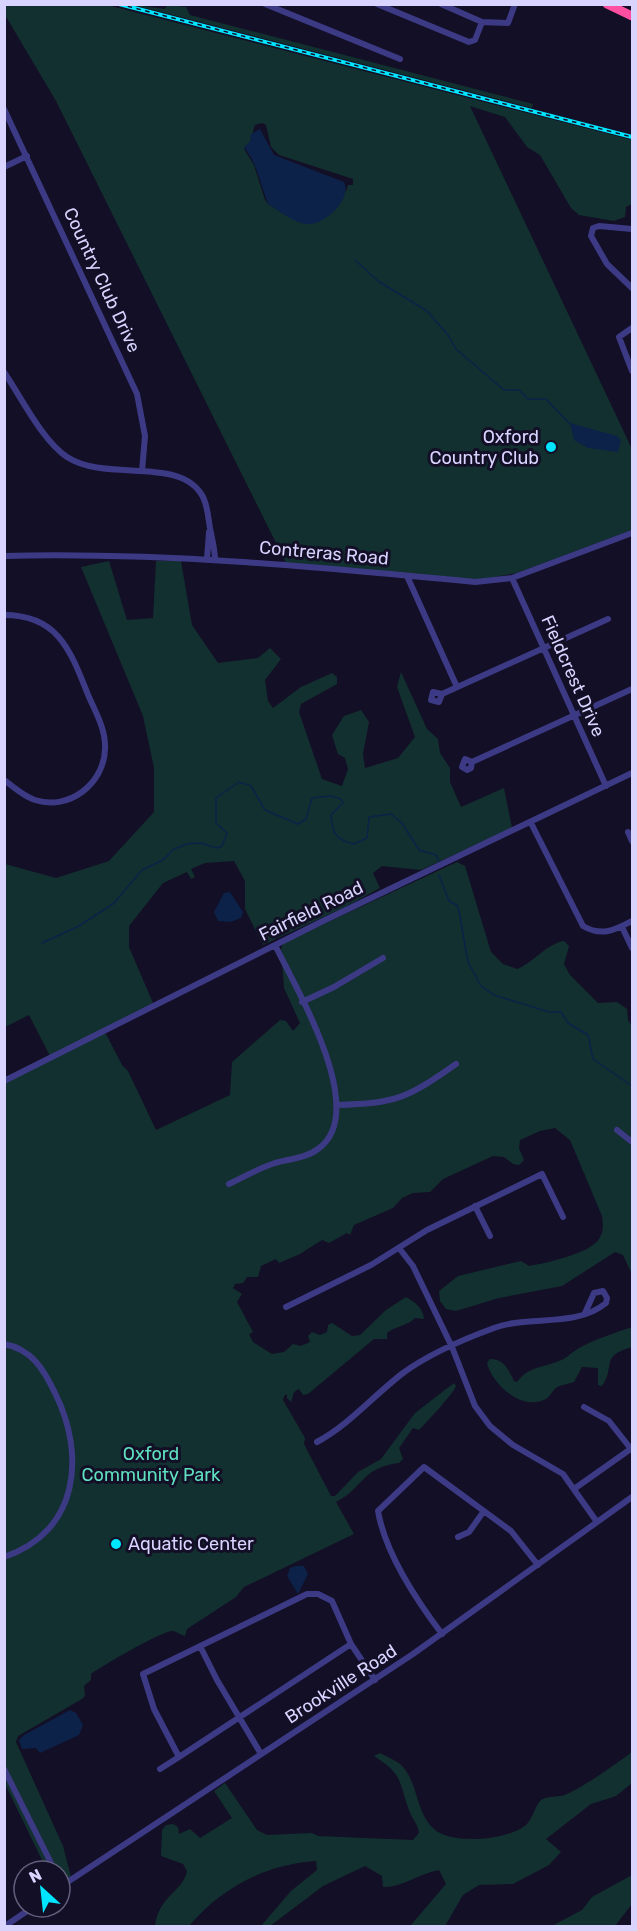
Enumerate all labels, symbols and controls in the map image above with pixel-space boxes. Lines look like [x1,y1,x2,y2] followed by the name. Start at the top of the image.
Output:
[59,204,145,356] street label: Country Club Drive
[429,426,539,469] place label: Oxford Country Club
[544,440,558,454] marker: Oxford Country Club
[258,536,390,570] street label: Contreras Road
[536,612,610,740] street label: Fieldcrest Drive
[255,876,367,946] street label: Fairfield Road
[82,1443,221,1486] park label: Oxford Community Park
[128,1533,254,1555] place label: Aquatic Center
[109,1537,123,1551] marker: Aquatic Center
[281,1640,401,1728] street label: Brookville Road
[12,1859,72,1919] north arrow
[26,1865,45,1887] text: N

